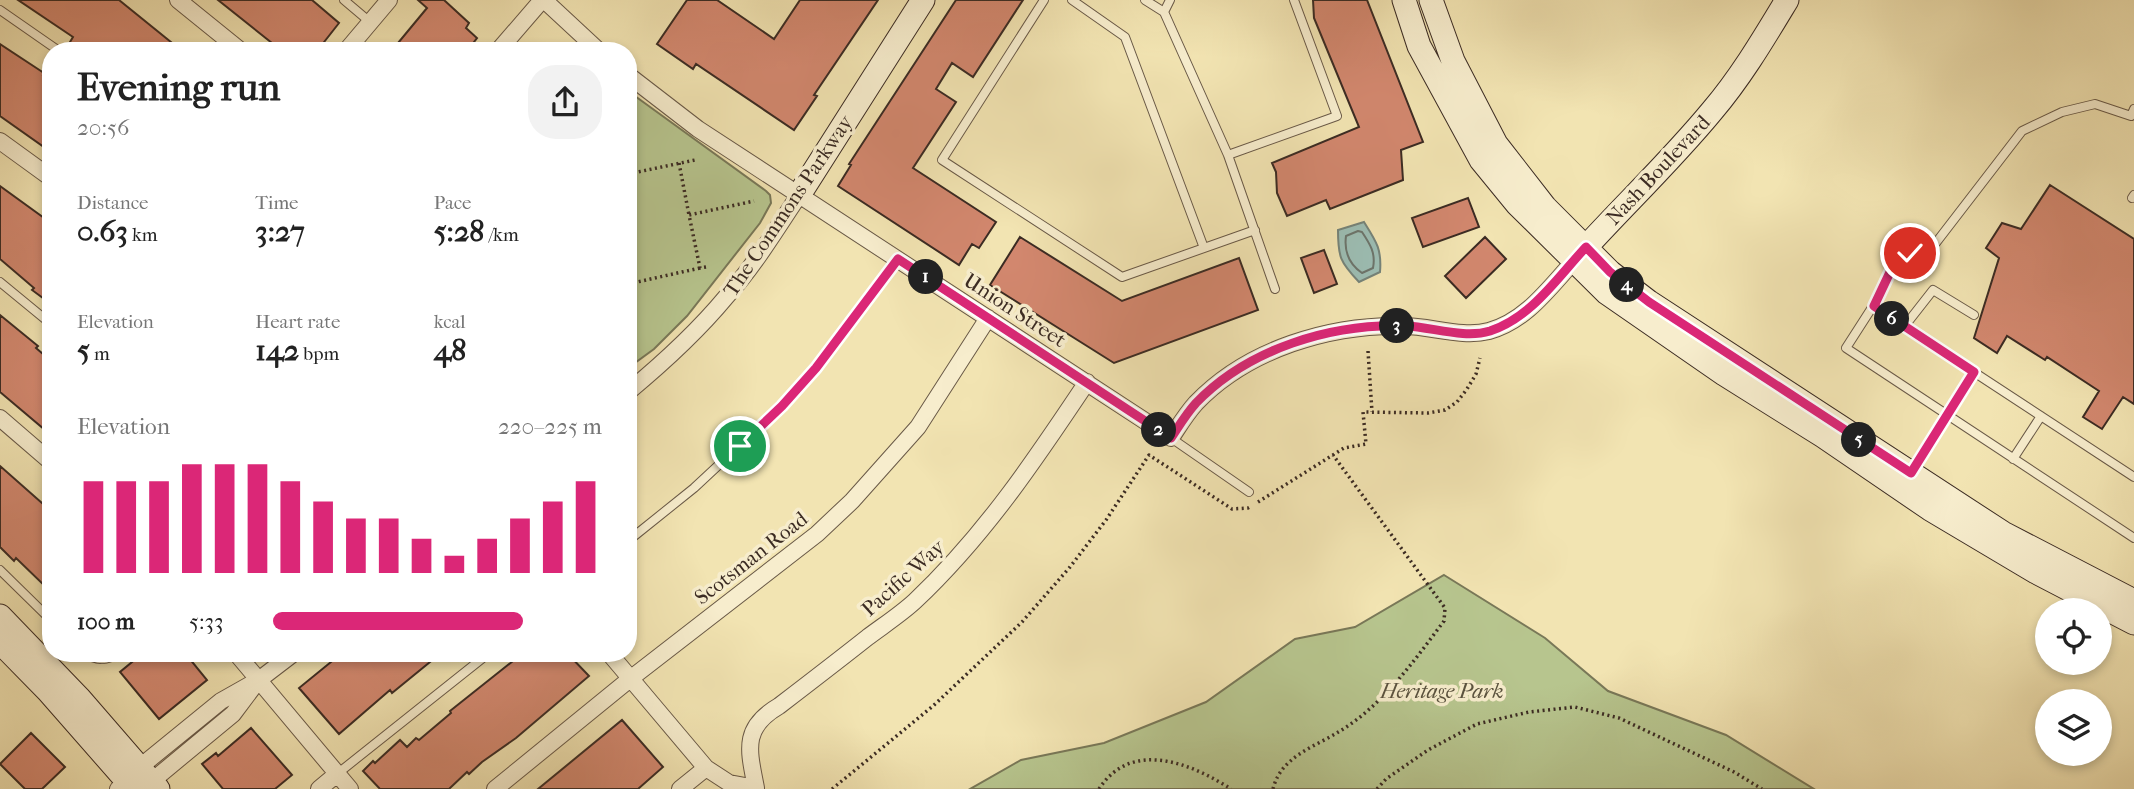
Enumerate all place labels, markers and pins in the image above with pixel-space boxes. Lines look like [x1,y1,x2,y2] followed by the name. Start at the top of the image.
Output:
[1880,223,1940,283] pin
[908,260,944,294] pin: 1
[1610,268,1644,302] pin: 4
[1874,302,1910,336] pin: 6
[1380,308,1414,344] pin: 3
[1142,412,1176,448] pin: 2
[710,416,770,476] pin
[1842,422,1876,458] pin: 5

